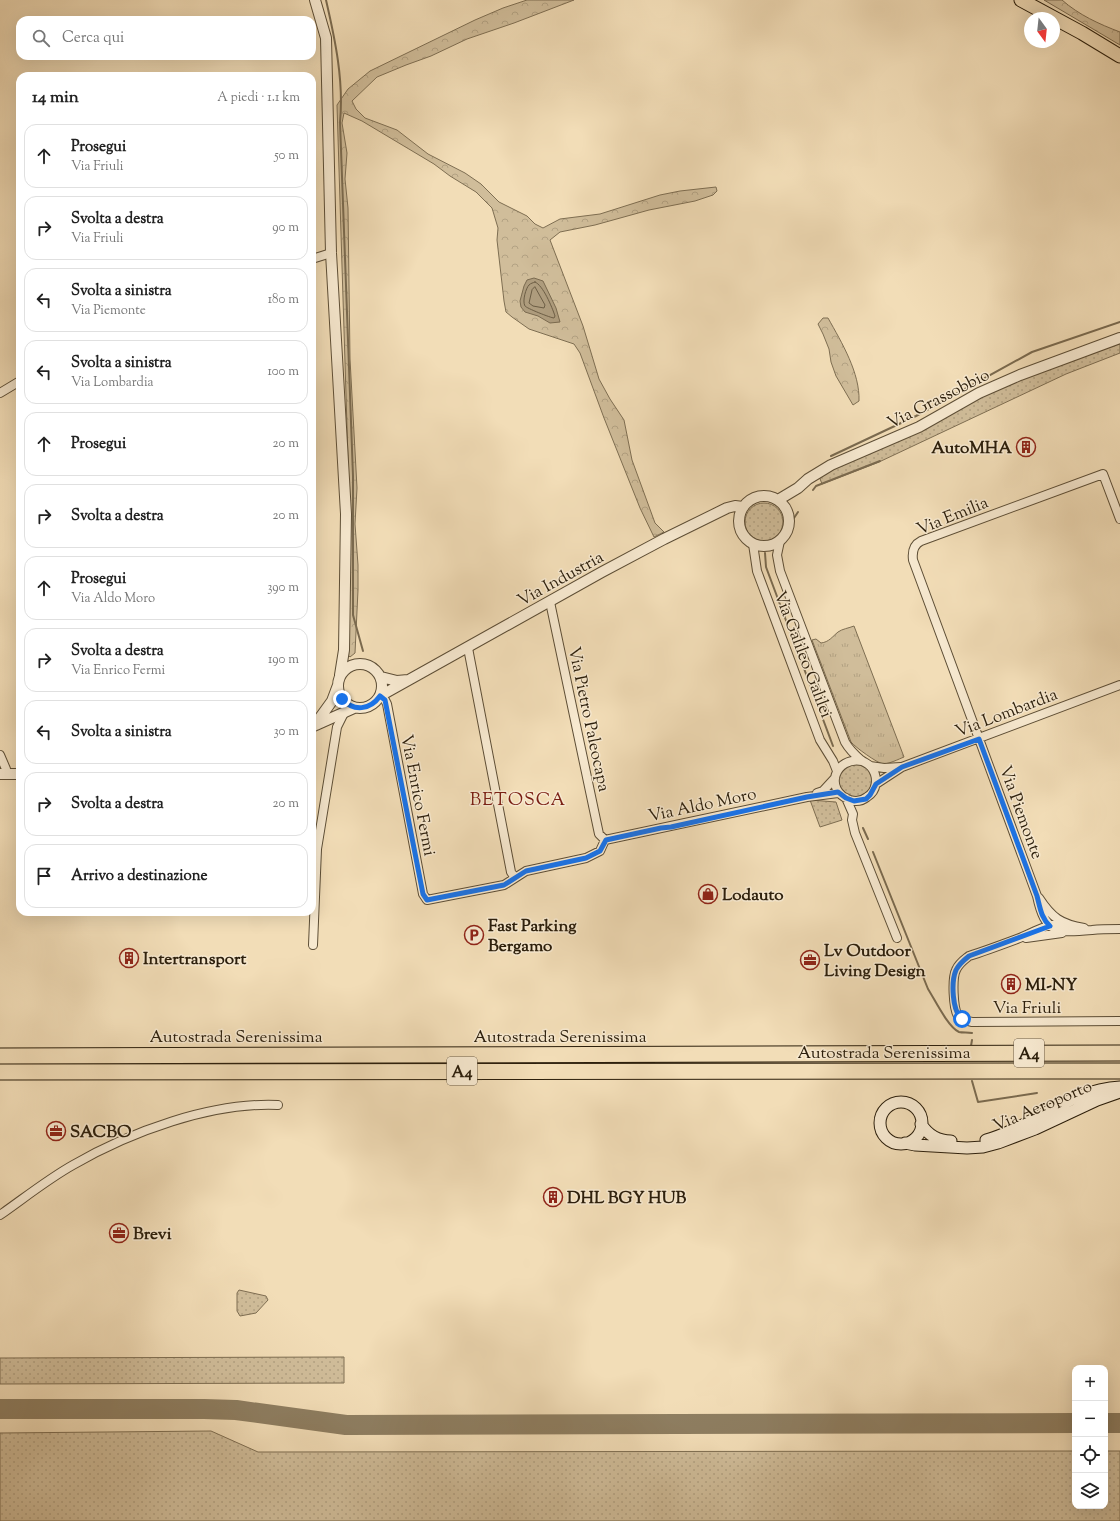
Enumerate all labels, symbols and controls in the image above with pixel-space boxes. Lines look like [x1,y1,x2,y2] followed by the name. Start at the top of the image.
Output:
[1024,12,1060,48] north arrow
[16,16,316,60] search box
[30,27,52,49] icon: search
[62,28,124,49] text: Cerca qui
[32,86,79,110] text: 14 min
[217,89,300,107] text: A piedi · 1.1 km
[71,137,126,158] text: Prosegui
[33,145,55,167] icon: ahead
[274,147,299,165] text: 50 m
[71,158,124,176] text: Via Friuli
[71,209,164,230] text: Svolta a destra
[33,217,55,239] icon: right
[272,219,299,237] text: 90 m
[71,230,124,248] text: Via Friuli
[71,281,172,302] text: Svolta a sinistra
[33,289,55,311] icon: left
[268,291,299,309] text: 180 m
[71,302,146,320] text: Via Piemonte
[71,353,172,374] text: Svolta a sinistra
[33,361,55,383] icon: left
[267,363,299,381] text: 100 m
[884,364,994,436] street label: Via Grassobbio
[71,374,154,392] text: Via Lombardia
[33,433,55,455] icon: ahead
[71,434,126,455] text: Prosegui
[273,435,299,453] text: 20 m
[1015,436,1037,458] building icon: AutoMHA
[931,437,1012,461] place label: AutoMHA
[913,492,992,542] street label: Via Emilia
[33,505,55,527] icon: right
[71,506,164,527] text: Svolta a destra
[273,507,299,525] text: 20 m
[514,546,609,613] street label: Via Industria
[71,569,126,590] text: Prosegui
[33,577,55,599] icon: ahead
[267,579,299,597] text: 390 m
[767,588,837,722] street label: Via Galileo Galilei
[71,590,155,608] text: Via Aldo Moro
[71,641,164,662] text: Svolta a destra
[561,645,615,794] street label: Via Pietro Paleocapa
[33,649,55,671] icon: right
[268,651,299,669] text: 190 m
[71,662,165,680] text: Via Enrico Fermi
[952,683,1062,744] street label: Via Lombardia
[333,690,351,708] route end
[33,721,55,743] icon: left
[71,722,172,743] text: Svolta a sinistra
[273,723,299,741] text: 30 m
[394,733,441,858] street label: Via Enrico Fermi
[992,763,1048,863] street label: Via Piemonte
[646,783,759,829] street label: Via Aldo Moro
[470,788,566,814] district label: BETOSCA
[33,793,55,815] icon: right
[71,794,164,815] text: Svolta a destra
[273,795,299,813] text: 20 m
[33,865,55,887] icon: arrive
[71,866,207,887] text: Arrivo a destinazione
[697,883,719,905] shop icon: Lodauto
[722,884,784,908] place label: Lodauto
[488,915,577,959] place label: Fast Parking Bergamo
[463,924,485,946] parking icon: Fast Parking Bergamo
[824,940,927,984] place label: Lv Outdoor Living Design
[118,947,140,969] building icon: Intertransport
[143,948,246,972] place label: Intertransport
[799,949,821,971] office icon: Lv Outdoor Living Design
[1000,973,1022,995] building icon: MI-NY
[1025,974,1078,998] place label: MI-NY
[993,997,1061,1021] street label: Via Friuli
[953,1010,971,1028] route start
[150,1026,323,1050] street label: Autostrada Serenissima
[474,1026,647,1050] street label: Autostrada Serenissima
[1014,1039,1044,1067] road number: A4
[798,1042,971,1066] street label: Autostrada Serenissima
[447,1057,477,1085] road number: A4
[989,1075,1096,1139] street label: Via Aeroporto
[45,1120,67,1142] office icon: SACBO
[70,1121,132,1145] place label: SACBO
[542,1186,564,1208] building icon: DHL BGY HUB
[567,1187,686,1211] place label: DHL BGY HUB
[108,1222,130,1244] office icon: Brevi
[133,1223,172,1247] place label: Brevi
[1072,1365,1108,1509] map controls
[1072,1365,1108,1401] button: +
[1072,1401,1108,1437] button: −
[1072,1437,1108,1473] button: locate
[1072,1473,1108,1509] button: layers

